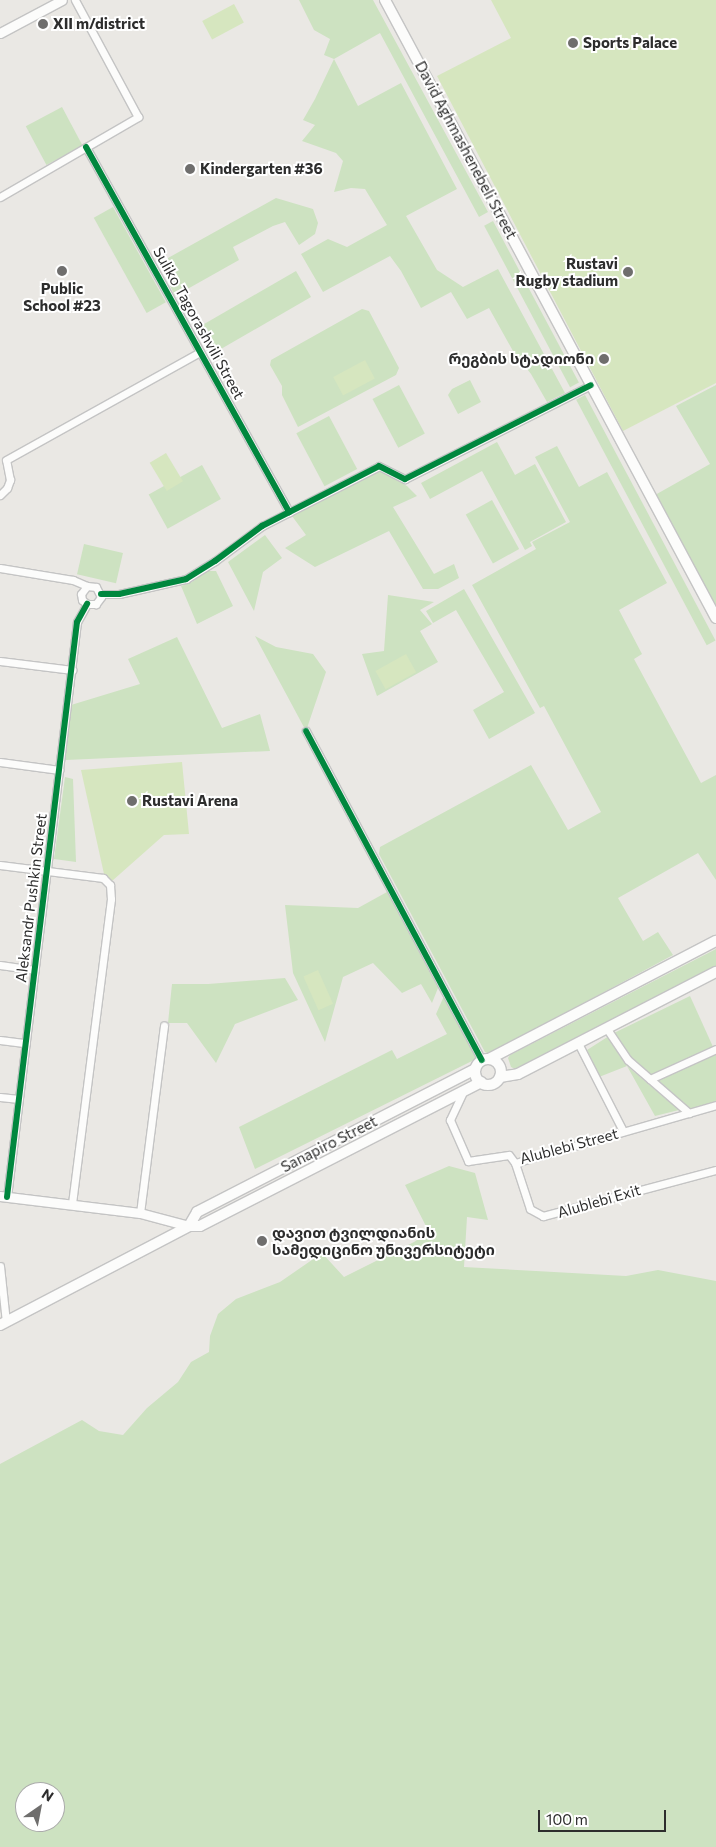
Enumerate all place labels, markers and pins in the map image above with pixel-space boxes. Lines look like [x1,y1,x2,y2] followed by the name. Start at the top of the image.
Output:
[53,15,145,33] place label: XII m/district
[37,18,49,30] marker: XII m/district
[583,34,677,52] place label: Sports Palace
[567,37,579,49] marker: Sports Palace
[200,160,323,178] place label: Kindergarten #36
[184,163,196,175] marker: Kindergarten #36
[516,254,618,289] place label: Rustavi Rugby stadium
[56,265,68,277] marker: Public School #23
[622,266,634,278] marker: Rustavi Rugby stadium
[23,279,101,314] place label: Public School #23
[449,350,594,368] place label: რეგბის სტადიონი
[598,353,610,365] marker: რეგბის სტადიონი
[142,792,238,810] place label: Rustavi Arena
[126,795,138,807] marker: Rustavi Arena
[272,1223,495,1258] place label: დავით ტვილდიანის სამედიცინო უნივერსიტეტი
[256,1235,268,1247] marker: დავით ტვილდიანის სამედიცინო უნივერსიტეტი

